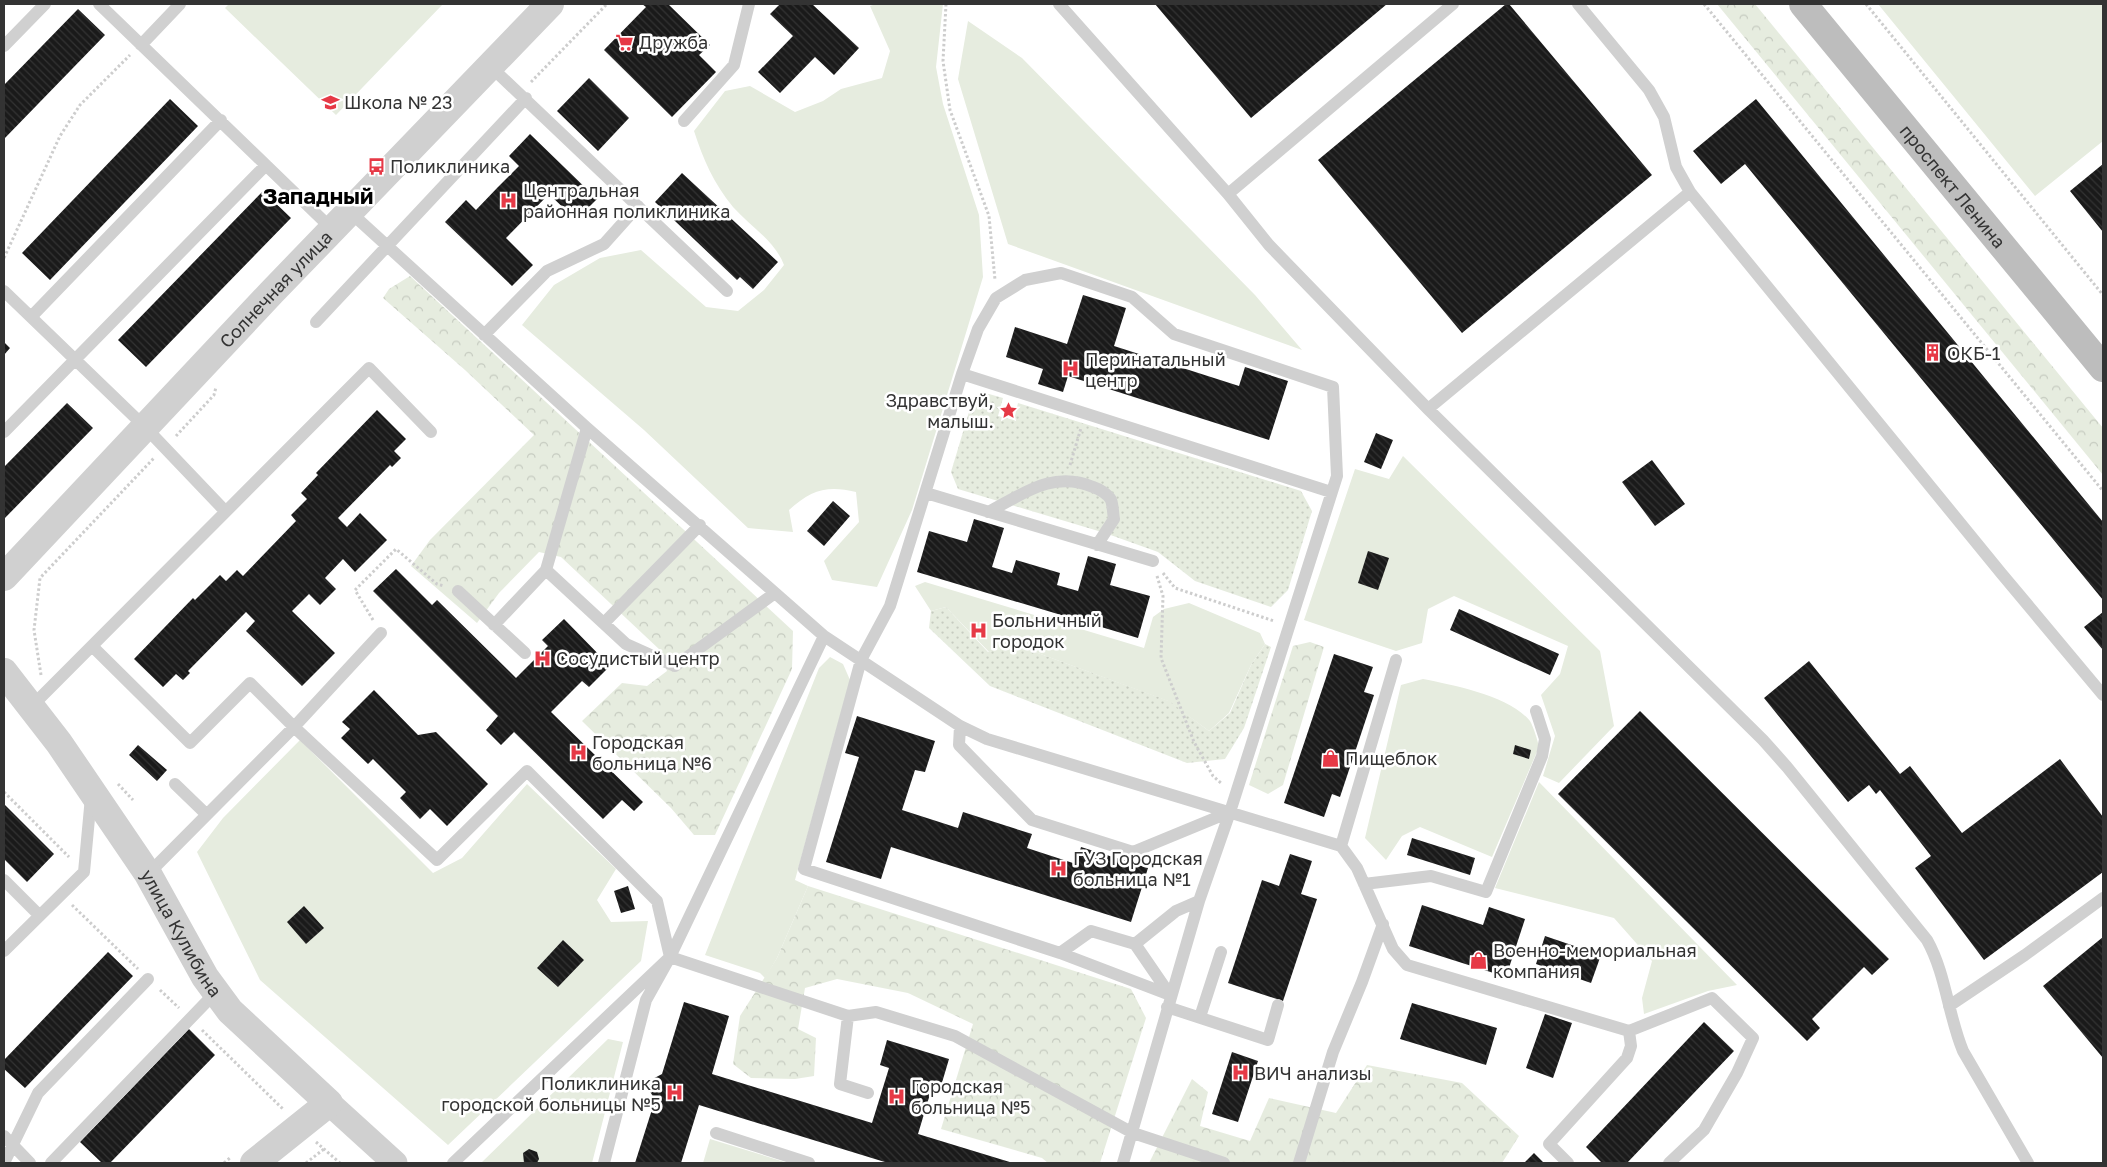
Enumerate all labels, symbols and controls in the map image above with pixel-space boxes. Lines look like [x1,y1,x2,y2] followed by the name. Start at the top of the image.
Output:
[639,31,708,53] place label: Дружба
[615,32,635,52] supermarket icon: Дружба
[344,91,452,113] place label: Школа № 23
[320,92,340,112] school or university icon: Школа № 23
[1896,120,2011,253] street label: проспект Ленина
[390,155,510,177] place label: Поликлиника
[366,156,386,176] bus stop icon: Поликлиника
[523,179,730,222] place label: Центральная районная поликлиника
[263,182,373,209] district label: Западный
[499,190,519,210] hospital icon: Центральная районная поликлиника
[215,226,337,352] street label: Солнечная улица
[1947,342,2001,364] place label: ОКБ-1
[1923,343,1943,363] building icon: ОКБ-1
[1085,348,1226,391] place label: Перинатальный центр
[1061,359,1081,379] hospital icon: Перинатальный центр
[885,389,994,432] place label: Здравствуй, малыш.
[998,400,1018,420] place icon: Здравствуй, малыш.
[992,609,1102,652] place label: Больничный городок
[968,620,988,640] hospital icon: Больничный городок
[556,647,720,669] place label: Сосудистый центр
[532,648,552,668] hospital icon: Сосудистый центр
[592,731,712,774] place label: Городская больница №6
[568,742,588,762] hospital icon: Городская больница №6
[1345,747,1437,769] place label: Пищеблок
[1321,748,1341,768] shop icon: Пищеблок
[1073,847,1203,890] place label: ГУЗ Городская больница №1
[1049,858,1069,878] hospital icon: ГУЗ Городская больница №1
[137,865,227,1001] street label: улица Кулибина
[1493,939,1697,982] place label: Военно-мемориальная компания
[1469,950,1489,970] shop icon: Военно-мемориальная компания
[1254,1062,1372,1084] place label: ВИЧ анализы
[1230,1063,1250,1083] hospital icon: ВИЧ анализы
[441,1072,661,1115] place label: Поликлиника городской больницы №5
[911,1075,1030,1118] place label: Городская больница №5
[665,1083,685,1103] hospital icon: Поликлиника городской больницы №5
[887,1086,907,1106] hospital icon: Городская больница №5

